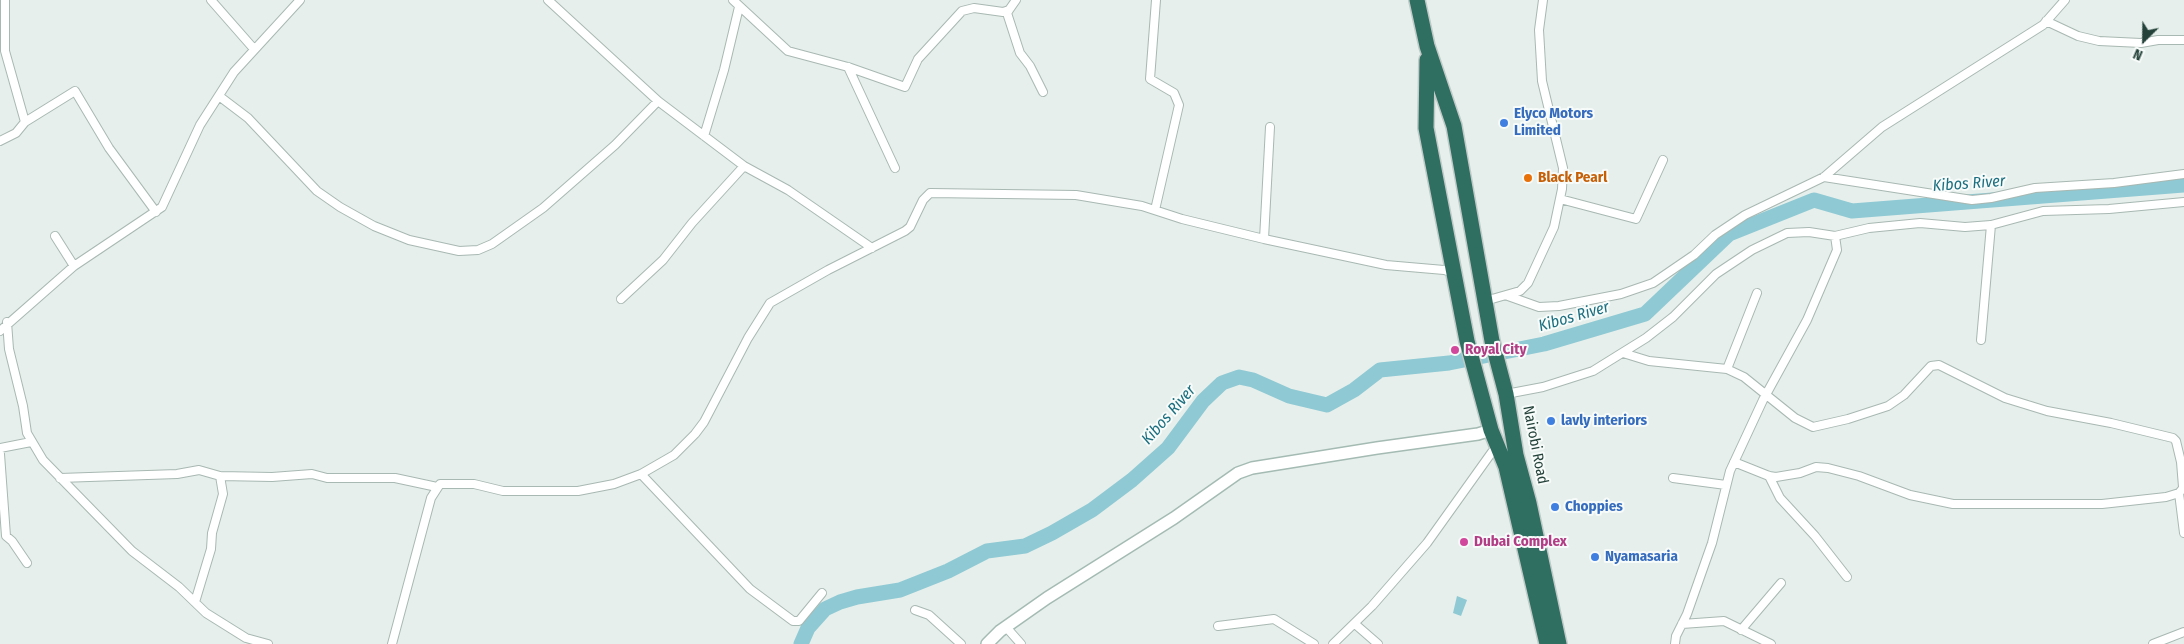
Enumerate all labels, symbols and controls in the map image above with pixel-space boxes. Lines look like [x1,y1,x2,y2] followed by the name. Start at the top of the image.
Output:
[2119,15,2169,65] north arrow
[2131,45,2145,64] text: N
[1514,105,1593,140] place label: Elyco Motors Limited
[1498,117,1510,129] marker: Elyco Motors Limited
[1538,169,1607,187] place label: Black Pearl
[1522,172,1534,184] marker: Black Pearl
[1932,172,2006,196] water label: Kibos River
[1536,298,1612,336] water label: Kibos River
[1465,341,1527,359] place label: Royal City
[1449,344,1461,356] marker: Royal City
[1138,381,1200,449] water label: Kibos River
[1519,404,1551,486] street label: Nairobi Road
[1561,412,1647,430] place label: lavly interiors
[1545,415,1557,427] marker: lavly interiors
[1565,498,1623,516] place label: Choppies
[1549,501,1561,513] marker: Choppies
[1474,533,1567,551] place label: Dubai Complex
[1458,536,1470,548] marker: Dubai Complex
[1605,548,1678,566] place label: Nyamasaria
[1589,551,1601,563] marker: Nyamasaria

